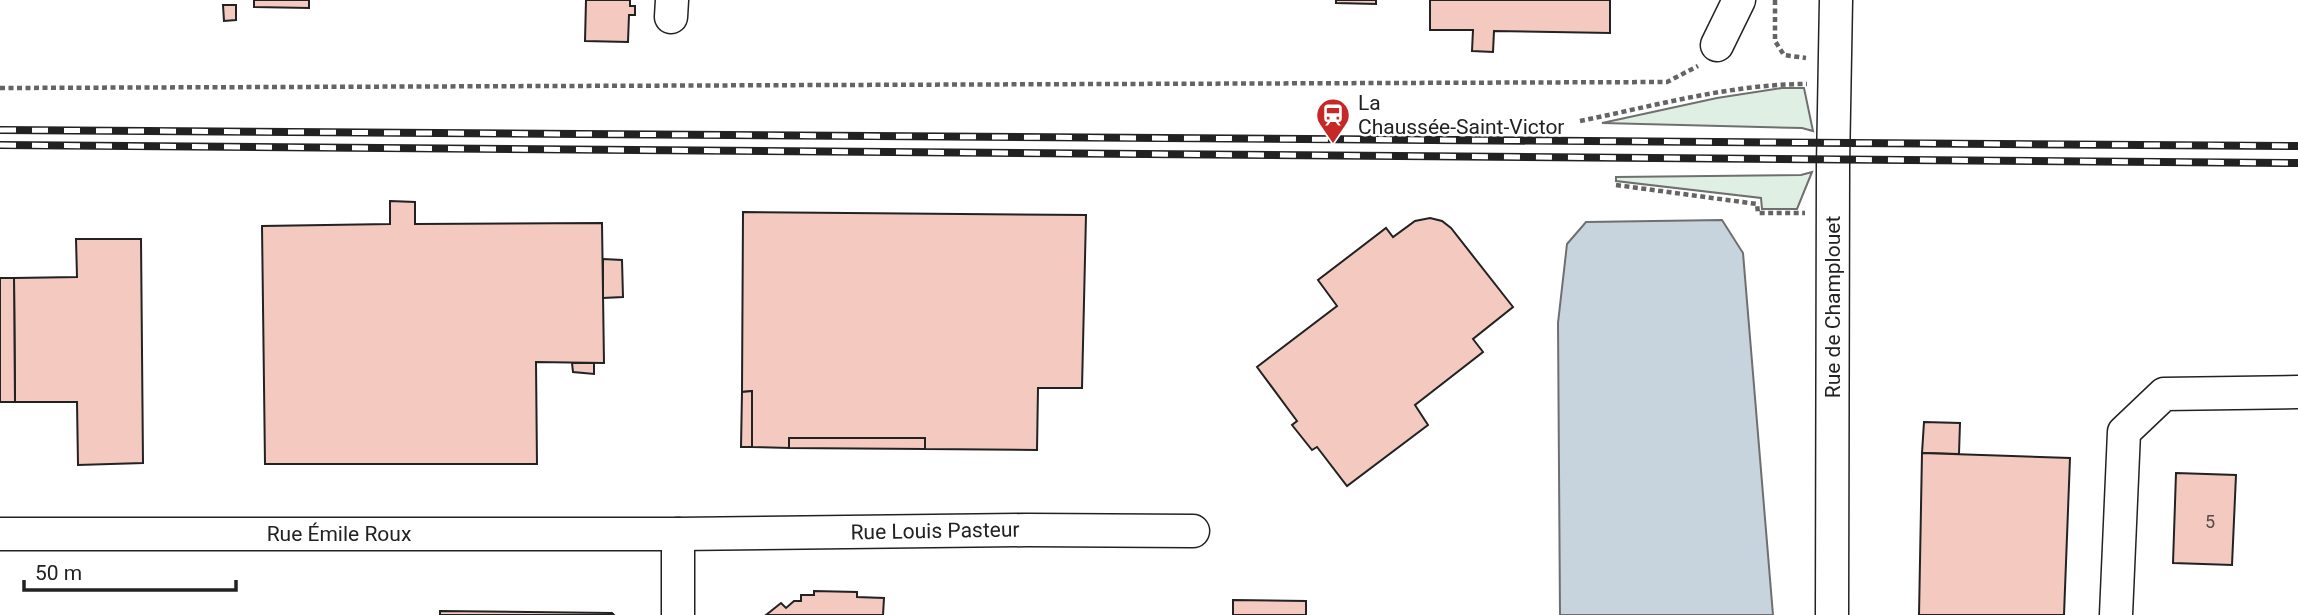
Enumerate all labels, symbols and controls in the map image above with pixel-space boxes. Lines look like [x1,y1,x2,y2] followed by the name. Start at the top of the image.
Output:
[1358,91,1564,139] place label: La Chaussée-Saint-Victor
[1314,96,1352,145] station icon: La Chaussée-Saint-Victor
[1821,216,1845,398] street label: Rue de Champlouet
[2205,511,2215,532] house number: 5
[850,518,1020,544] street label: Rue Louis Pasteur
[267,522,411,546] street label: Rue Émile Roux
[24,548,236,592] scale bar
[35,561,82,585] text: 50 m

